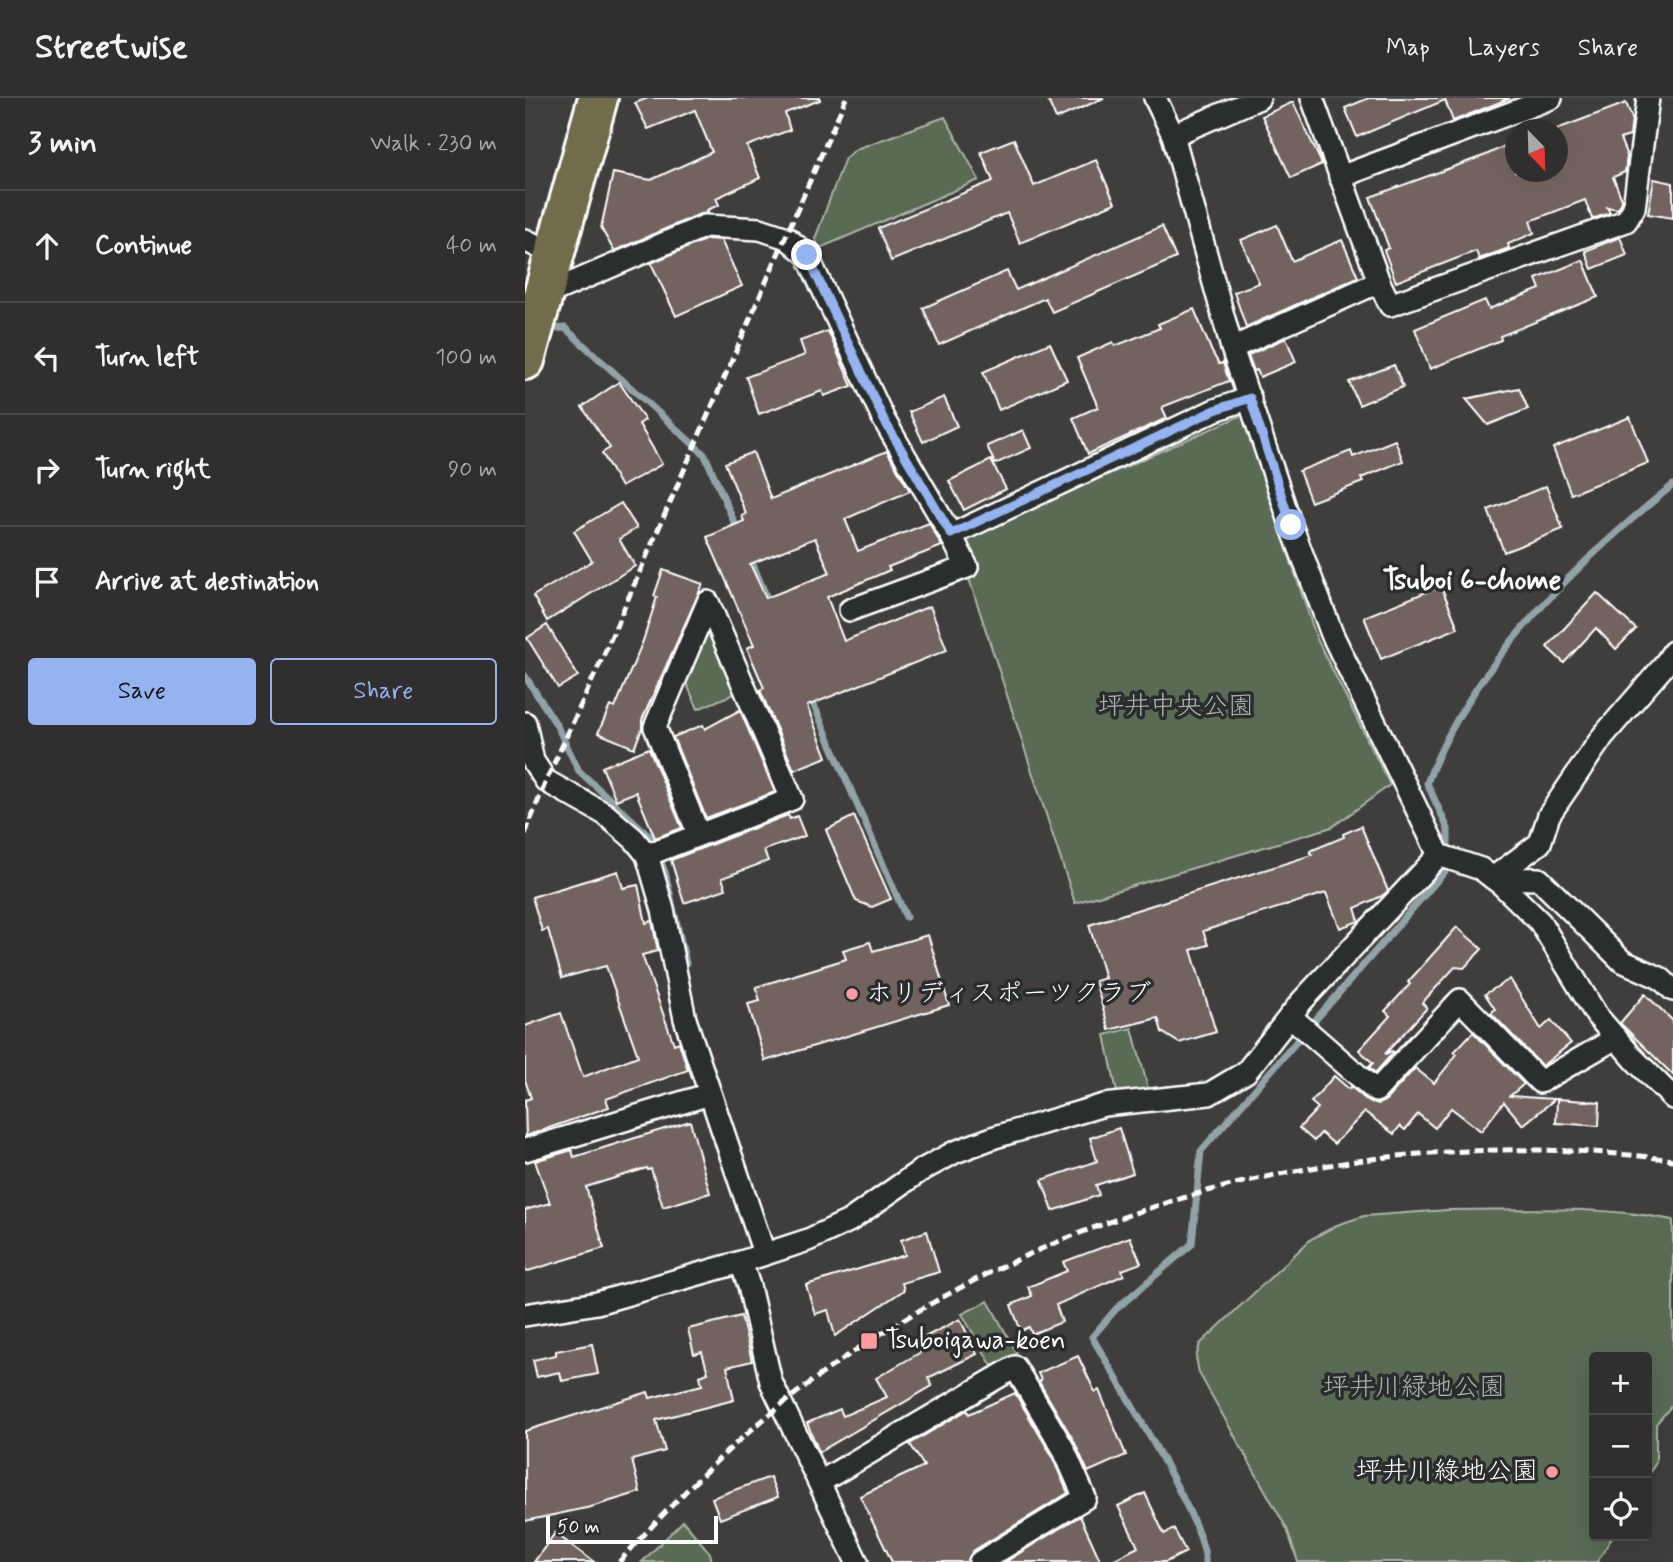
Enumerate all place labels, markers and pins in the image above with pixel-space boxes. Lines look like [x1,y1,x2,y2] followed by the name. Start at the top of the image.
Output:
[866,977,1151,1011] place label: ホリディスポーツクラブ
[844,986,860,1002] marker: ホリディスポーツクラブ
[885,1324,1066,1358] place label: Tsuboigawa-koen
[859,1331,879,1351] marker: Tsuboigawa-koen
[1356,1455,1538,1489] place label: 坪井川綠地公園
[1544,1464,1560,1480] marker: 坪井川綠地公園

